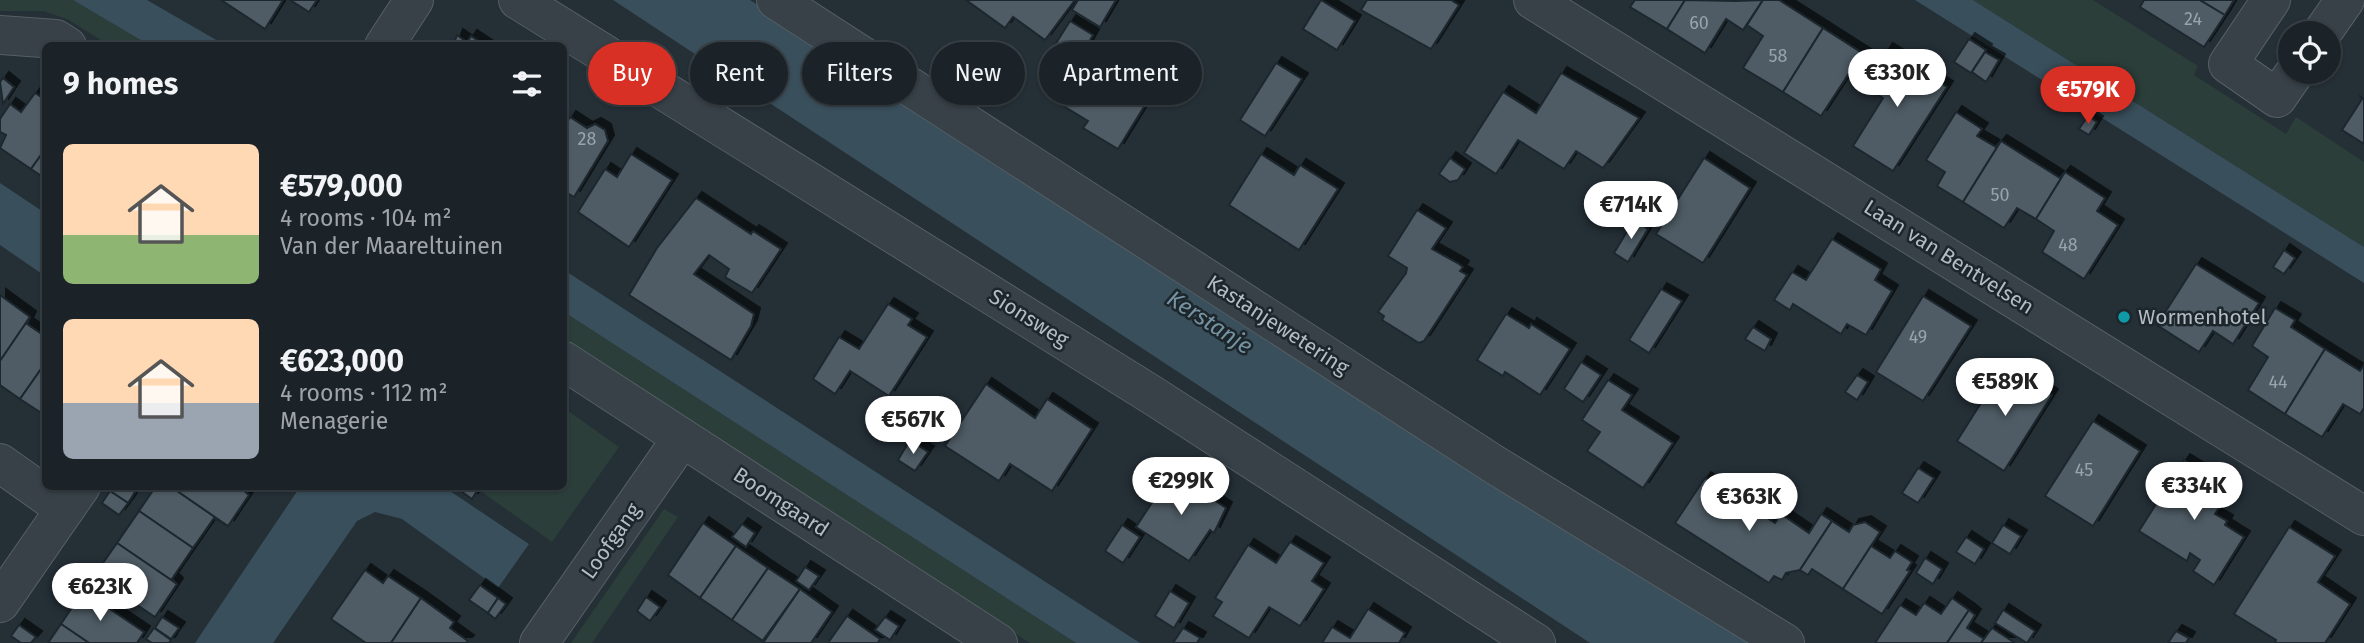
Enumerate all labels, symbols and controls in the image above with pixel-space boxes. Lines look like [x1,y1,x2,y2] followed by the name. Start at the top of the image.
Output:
[2184,8,2202,30] house number: 24
[1689,12,1709,34] house number: 60
[2278,21,2341,84] map controls
[2278,21,2341,84] button: locate
[588,42,676,105] chip: Buy
[690,42,788,105] chip: Rent
[802,42,917,105] chip: Filters
[931,42,1025,105] chip: New
[1039,42,1202,105] chip: Apartment
[1769,45,1788,67] house number: 58
[1848,50,1946,109] pin: €330K
[1864,58,1930,86] text: €330K
[508,65,546,103] icon: filters
[63,66,178,102] text: 9 homes
[2039,66,2137,126] pin: €579K
[2056,75,2120,103] text: €579K
[578,128,596,150] house number: 28
[280,168,403,204] text: €579,000
[119,172,203,256] icon: home
[1582,182,1680,241] pin: €714K
[1990,184,2010,206] house number: 50
[1600,190,1662,218] text: €714K
[1859,194,2039,320] street label: Laan van Bentvelsen
[280,204,451,232] text: 4 rooms · 104 m²
[280,232,503,260] text: Van der Maareltuinen
[2058,234,2078,256] house number: 48
[1202,269,1354,381] street label: Kastanjewetering
[984,283,1074,353] street label: Sionsweg
[1162,284,1258,360] water label: Kerstanje
[2138,304,2267,330] place label: Wormenhotel
[2116,309,2132,325] marker: Wormenhotel
[1909,326,1927,348] house number: 49
[280,343,404,379] text: €623,000
[119,347,203,431] icon: home
[1956,358,2054,418] pin: €589K
[1972,367,2038,395] text: €589K
[2268,371,2288,393] house number: 44
[280,379,447,407] text: 4 rooms · 112 m²
[864,396,962,456] pin: €567K
[881,405,945,433] text: €567K
[280,407,388,435] text: Menagerie
[1132,458,1230,517] pin: €299K
[2075,459,2093,481] house number: 45
[728,462,834,542] street label: Boomgaard
[2145,462,2243,522] pin: €334K
[1148,466,1214,494] text: €299K
[2161,471,2227,499] text: €334K
[1700,474,1798,533] pin: €363K
[1717,482,1781,510] text: €363K
[575,498,647,584] street label: Loofgang
[51,564,149,623] pin: €623K
[68,572,132,600] text: €623K

